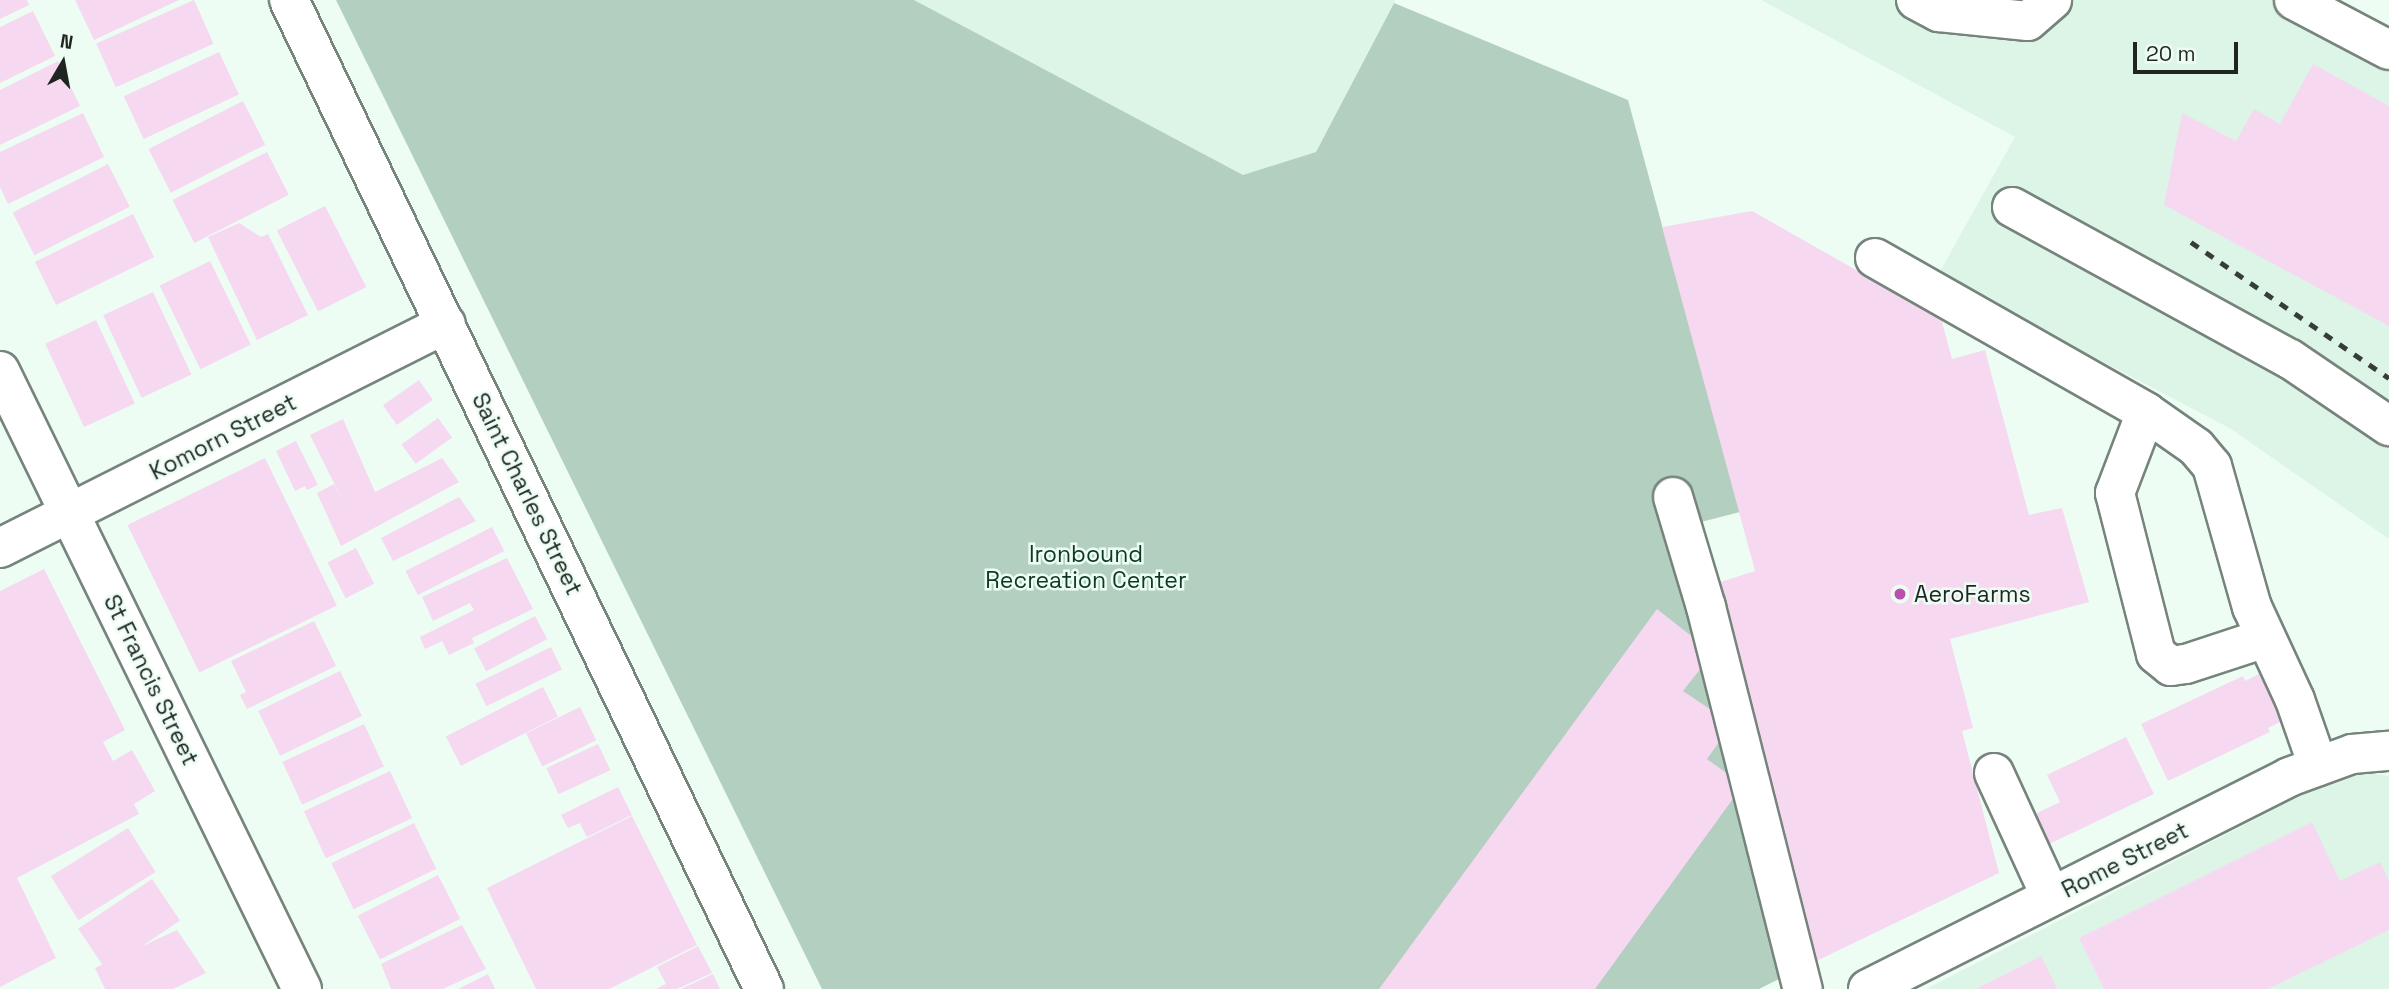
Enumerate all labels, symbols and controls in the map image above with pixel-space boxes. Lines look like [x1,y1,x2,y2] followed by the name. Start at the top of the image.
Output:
[28,28,98,98] north arrow
[58,28,75,55] text: N
[2137,28,2242,72] scale bar
[2146,40,2196,67] text: 20 m
[145,388,301,486] street label: Komorn Street
[466,388,588,600] street label: Saint Charles Street
[985,540,1187,594] park label: Ironbound Recreation Center
[1914,580,2031,608] place label: AeroFarms
[1892,586,1908,602] marker: AeroFarms
[98,590,204,770] street label: St Francis Street
[2057,816,2193,904] street label: Rome Street

